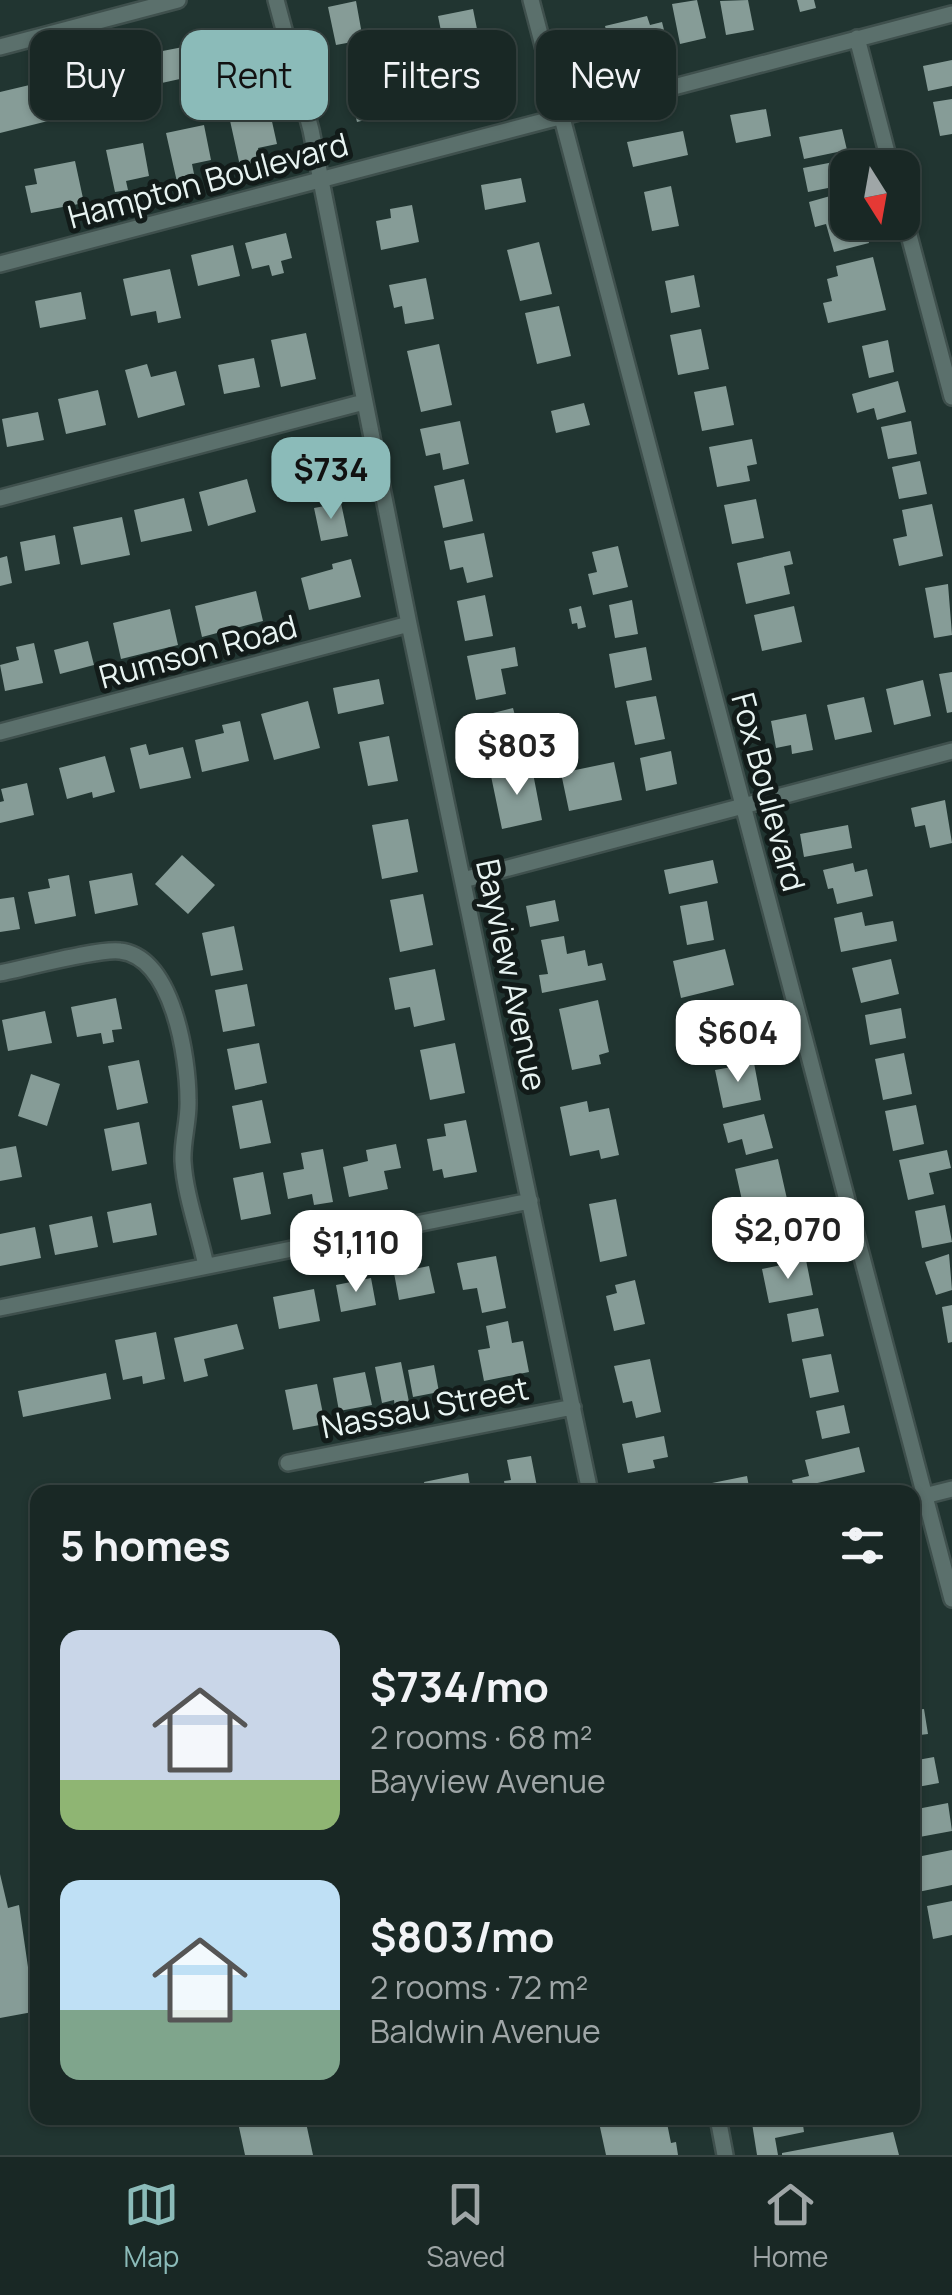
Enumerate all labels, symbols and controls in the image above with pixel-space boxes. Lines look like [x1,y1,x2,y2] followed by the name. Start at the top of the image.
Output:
[30,30,161,120] chip: Buy
[181,30,328,120] chip: Rent
[348,30,516,120] chip: Filters
[536,30,676,120] chip: New
[63,121,353,239] street label: Hampton Boulevard
[830,150,920,240] north arrow
[830,150,920,240] map controls
[272,437,390,522] pin: $734
[293,447,369,491] text: $734
[94,603,302,699] street label: Rumson Road
[721,688,817,896] street label: Fox Boulevard
[458,713,576,798] pin: $803
[477,723,557,767] text: $803
[466,855,558,1095] street label: Bayview Avenue
[679,1000,797,1085] pin: $604
[698,1010,778,1054] text: $604
[707,1197,869,1282] pin: $2,070
[734,1207,842,1251] text: $2,070
[275,1210,437,1295] pin: $1,110
[312,1220,400,1264] text: $1,110
[317,1365,532,1449] street label: Nassau Street
[60,1516,231,1574] text: 5 homes
[835,1518,890,1573] icon: filters
[370,1657,549,1715] text: $734/mo
[140,1670,260,1790] icon: home
[370,1715,592,1759] text: 2 rooms · 68 m²
[370,1759,606,1803] text: Bayview Avenue
[370,1907,554,1965] text: $803/mo
[140,1920,260,2040] icon: home
[370,1965,588,2009] text: 2 rooms · 72 m²
[370,2009,601,2053] text: Baldwin Avenue
[124,2177,179,2275] tab: Map
[427,2177,505,2275] tab: Saved
[753,2177,828,2275] tab: Home

